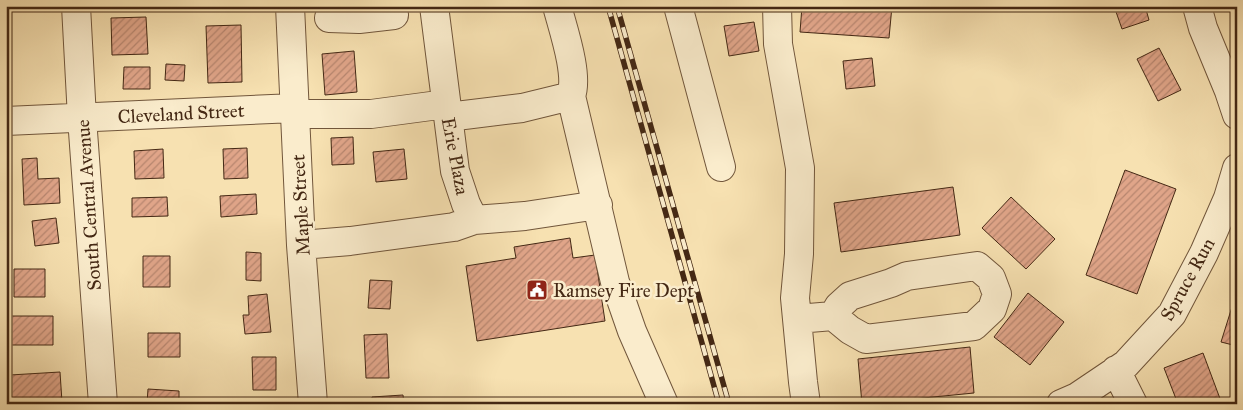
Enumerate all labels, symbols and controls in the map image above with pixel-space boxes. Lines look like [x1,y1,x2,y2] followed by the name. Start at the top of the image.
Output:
[117,99,245,128] street label: Cleveland Street
[437,115,474,198] street label: Erie Plaza
[71,119,106,291] street label: South Central Avenue
[286,154,315,256] street label: Maple Street
[1155,234,1220,325] street label: Spruce Run
[525,278,549,302] public building icon: Ramsey Fire Dept
[553,279,694,302] place label: Ramsey Fire Dept

